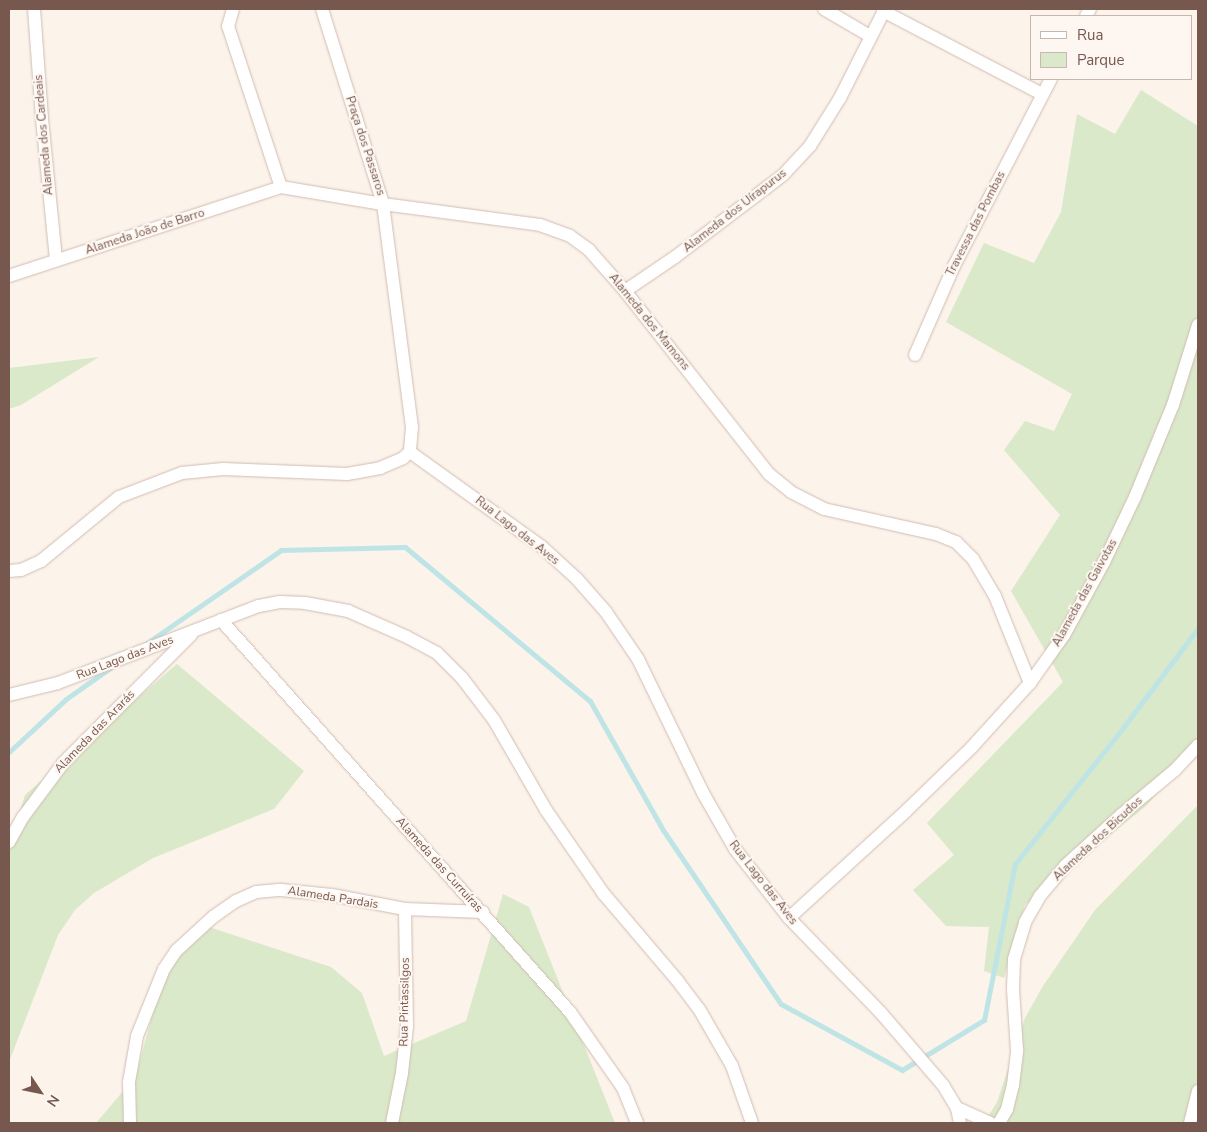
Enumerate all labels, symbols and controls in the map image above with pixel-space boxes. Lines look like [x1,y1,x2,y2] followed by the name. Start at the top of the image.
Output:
[1030,15,1192,80] legend
[1077,25,1103,45] text: Rua
[1077,50,1125,70] text: Parque
[32,74,56,196] street label: Alameda dos Cardeais
[342,94,388,198] street label: Praça dos Passaros
[681,166,789,256] street label: Alameda dos Uírapurus
[943,169,1009,279] street label: Travessa das Pombas
[84,206,206,258] street label: Alameda João de Barro
[606,271,692,373] street label: Alameda dos Mamons
[472,494,562,568] street label: Rua Lago das Aves
[1049,537,1121,649] street label: Alameda das Gaivotas
[74,633,176,683] street label: Rua Lago das Aves
[52,688,138,776] street label: Alameda das Ararás
[1050,794,1146,884] street label: Alameda dos Bicudos
[392,814,486,916] street label: Alameda das Curruíras
[726,838,800,928] street label: Rua Lago das Aves
[287,884,379,912] street label: Alameda Pardais
[397,957,413,1047] street label: Rua Pintassilgos
[15,1067,65,1117] north arrow
[42,1091,64,1110] text: N

